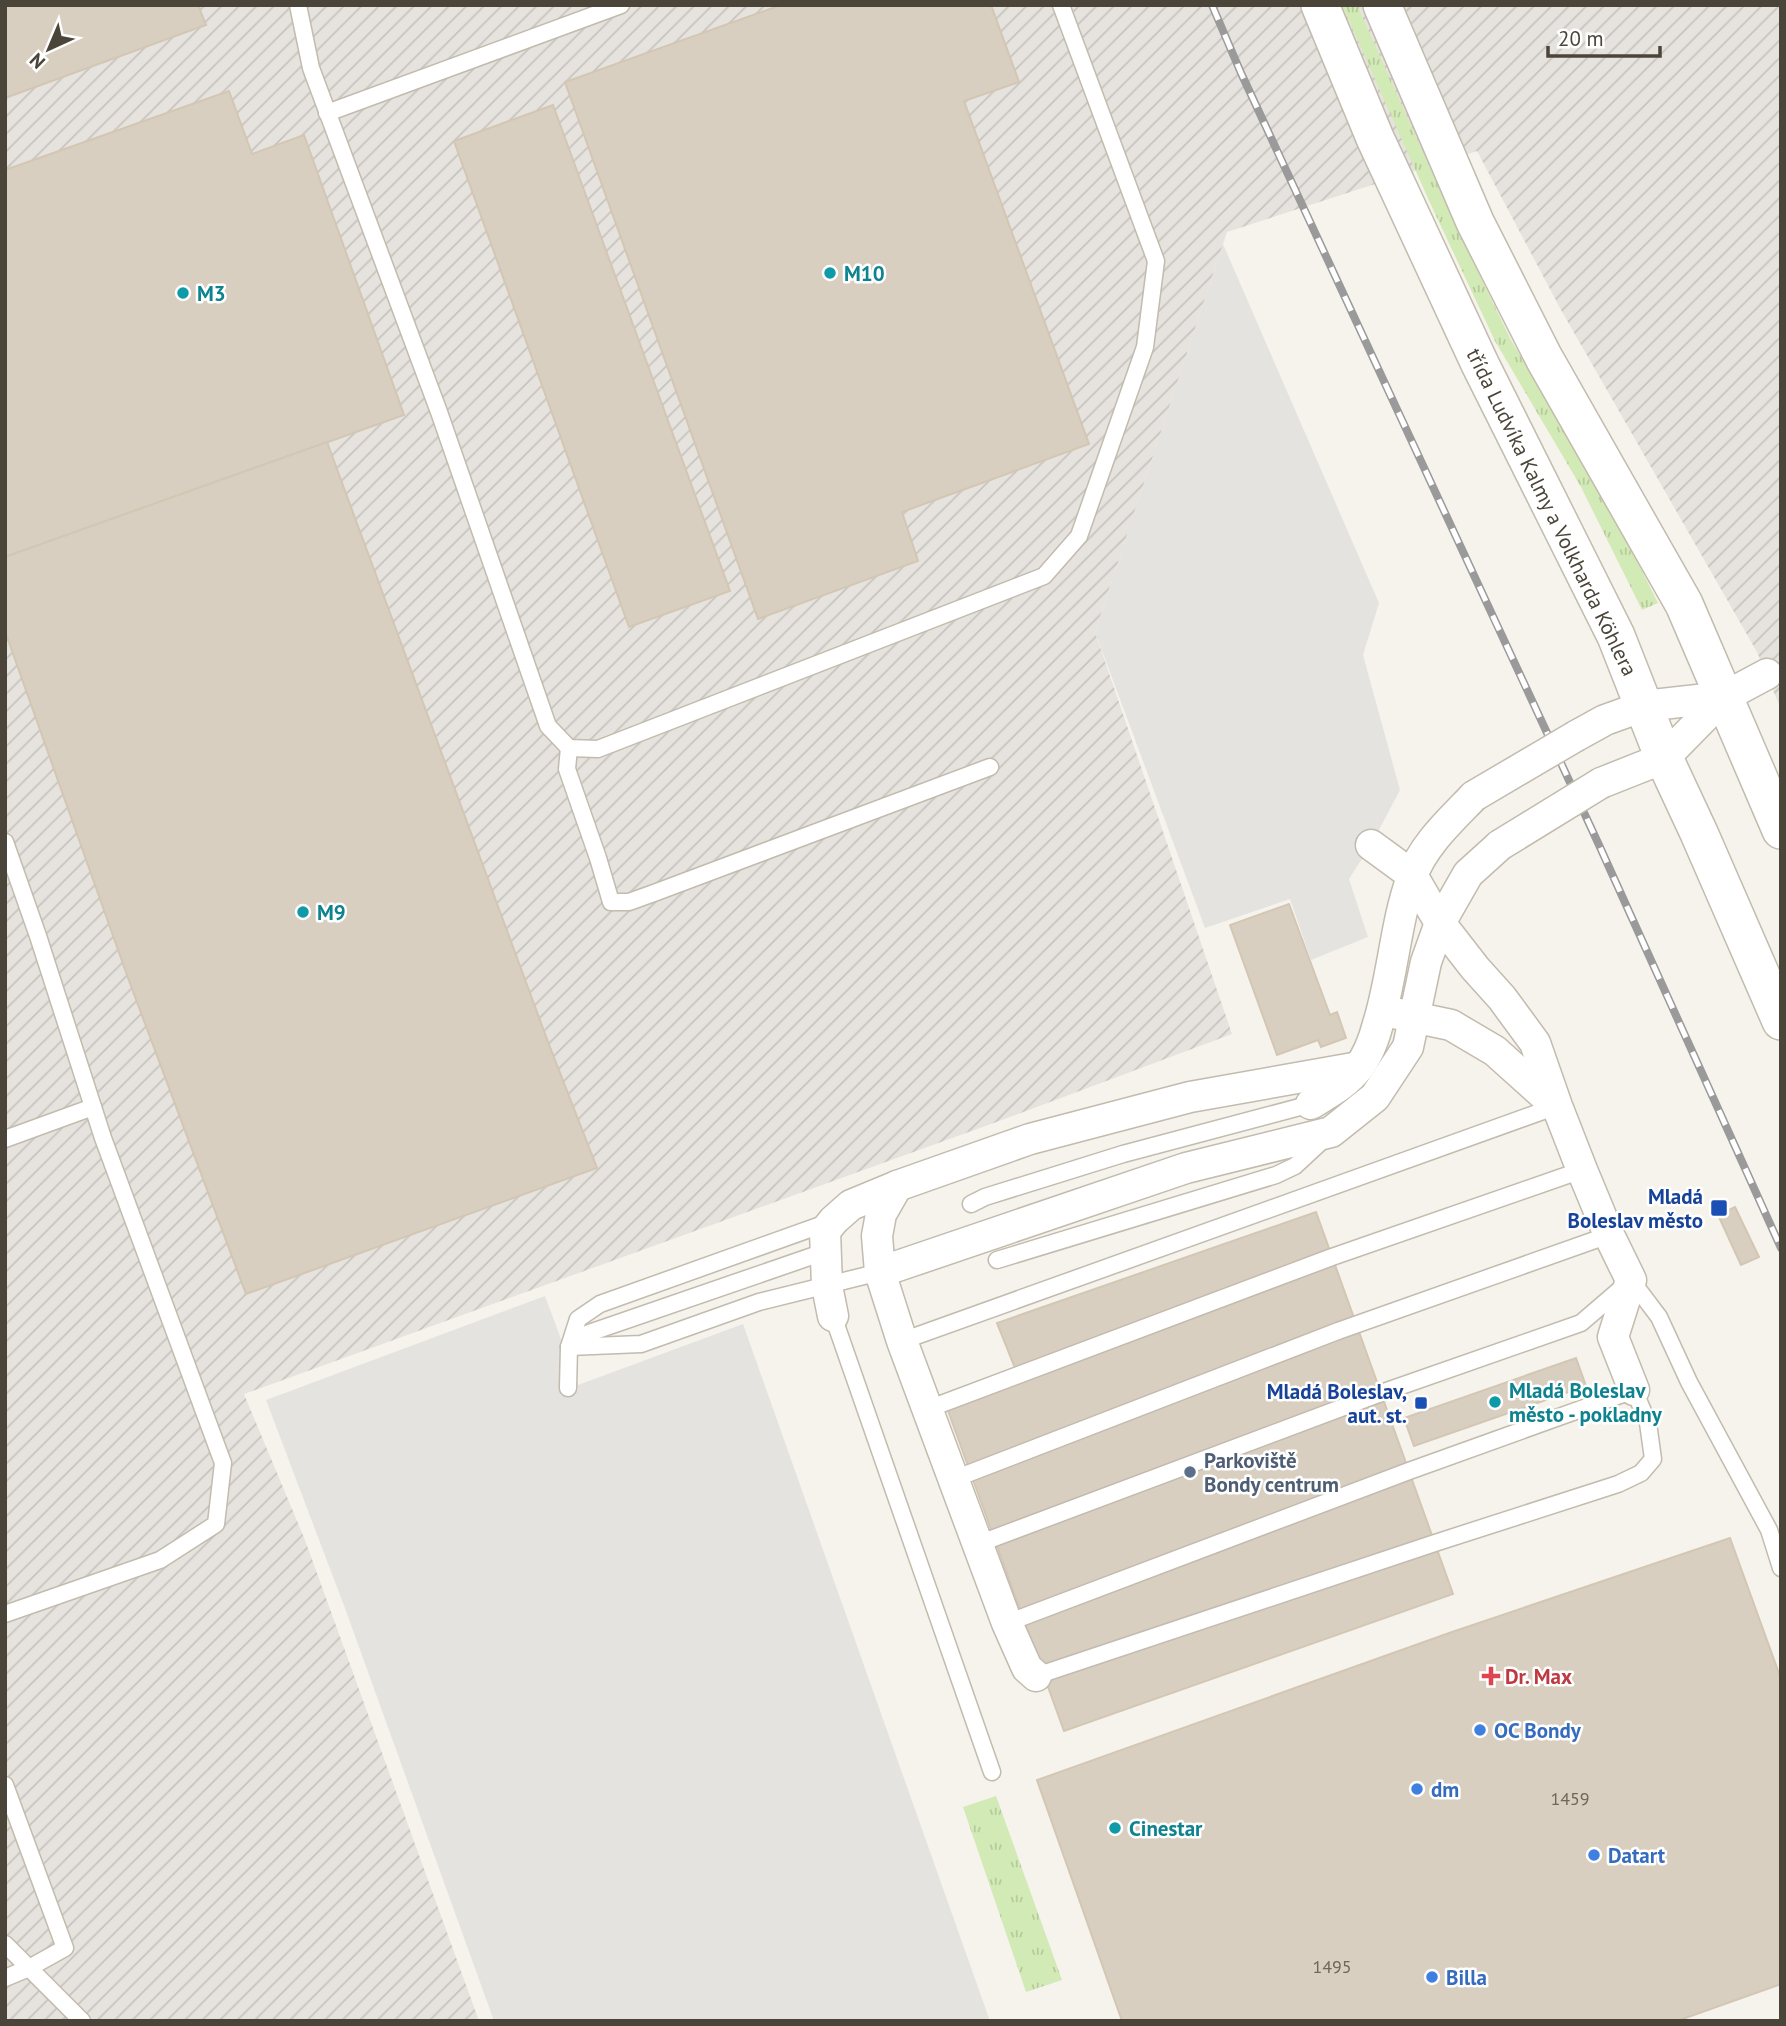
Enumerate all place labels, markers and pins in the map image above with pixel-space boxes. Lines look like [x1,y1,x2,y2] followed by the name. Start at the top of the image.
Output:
[844,260,885,287] place label: M10
[822,265,838,281] marker: M10
[197,280,226,307] place label: M3
[175,285,191,301] marker: M3
[317,899,346,926] place label: M9
[295,904,311,920] marker: M9
[1568,1183,1703,1234] place label: Mladá Boleslav město
[1709,1198,1729,1218] marker: Mladá Boleslav město
[1509,1377,1663,1428] place label: Mladá Boleslav město - pokladny
[1267,1378,1407,1429] place label: Mladá Boleslav, aut. st.
[1487,1394,1503,1410] marker: Mladá Boleslav město - pokladny
[1413,1395,1429,1411] marker: Mladá Boleslav, aut. st.
[1204,1447,1339,1498] place label: Parkoviště Bondy centrum
[1182,1464,1198,1480] marker: Parkoviště Bondy centrum
[1505,1663,1572,1690] place label: Dr. Max
[1483,1668,1499,1684] marker: Dr. Max
[1494,1717,1582,1744] place label: OC Bondy
[1472,1722,1488,1738] marker: OC Bondy
[1431,1776,1459,1803] place label: dm
[1409,1781,1425,1797] marker: dm
[1129,1815,1203,1842] place label: Cinestar
[1107,1820,1123,1836] marker: Cinestar
[1608,1842,1666,1869] place label: Datart
[1586,1847,1602,1863] marker: Datart
[1446,1964,1487,1991] place label: Billa
[1424,1969,1440,1985] marker: Billa

